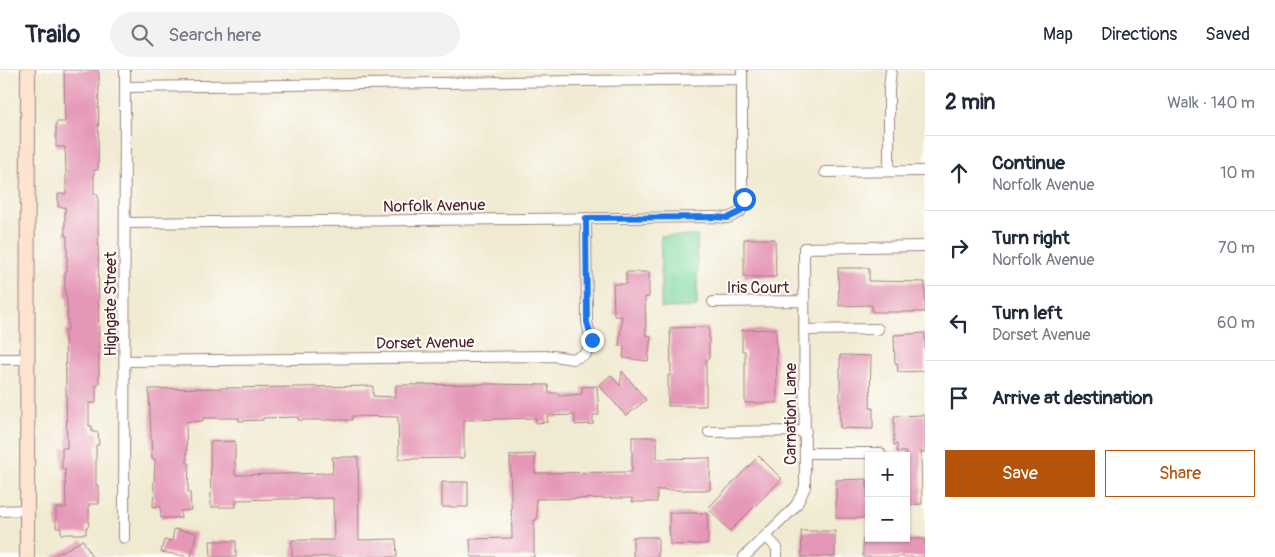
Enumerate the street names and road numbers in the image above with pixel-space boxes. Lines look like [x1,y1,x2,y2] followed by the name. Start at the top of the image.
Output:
[383,195,485,217] street label: Norfolk Avenue
[101,251,121,356] street label: Highgate Street
[727,278,790,298] street label: Iris Court
[376,332,475,354] street label: Dorset Avenue
[781,363,801,465] street label: Carnation Lane

